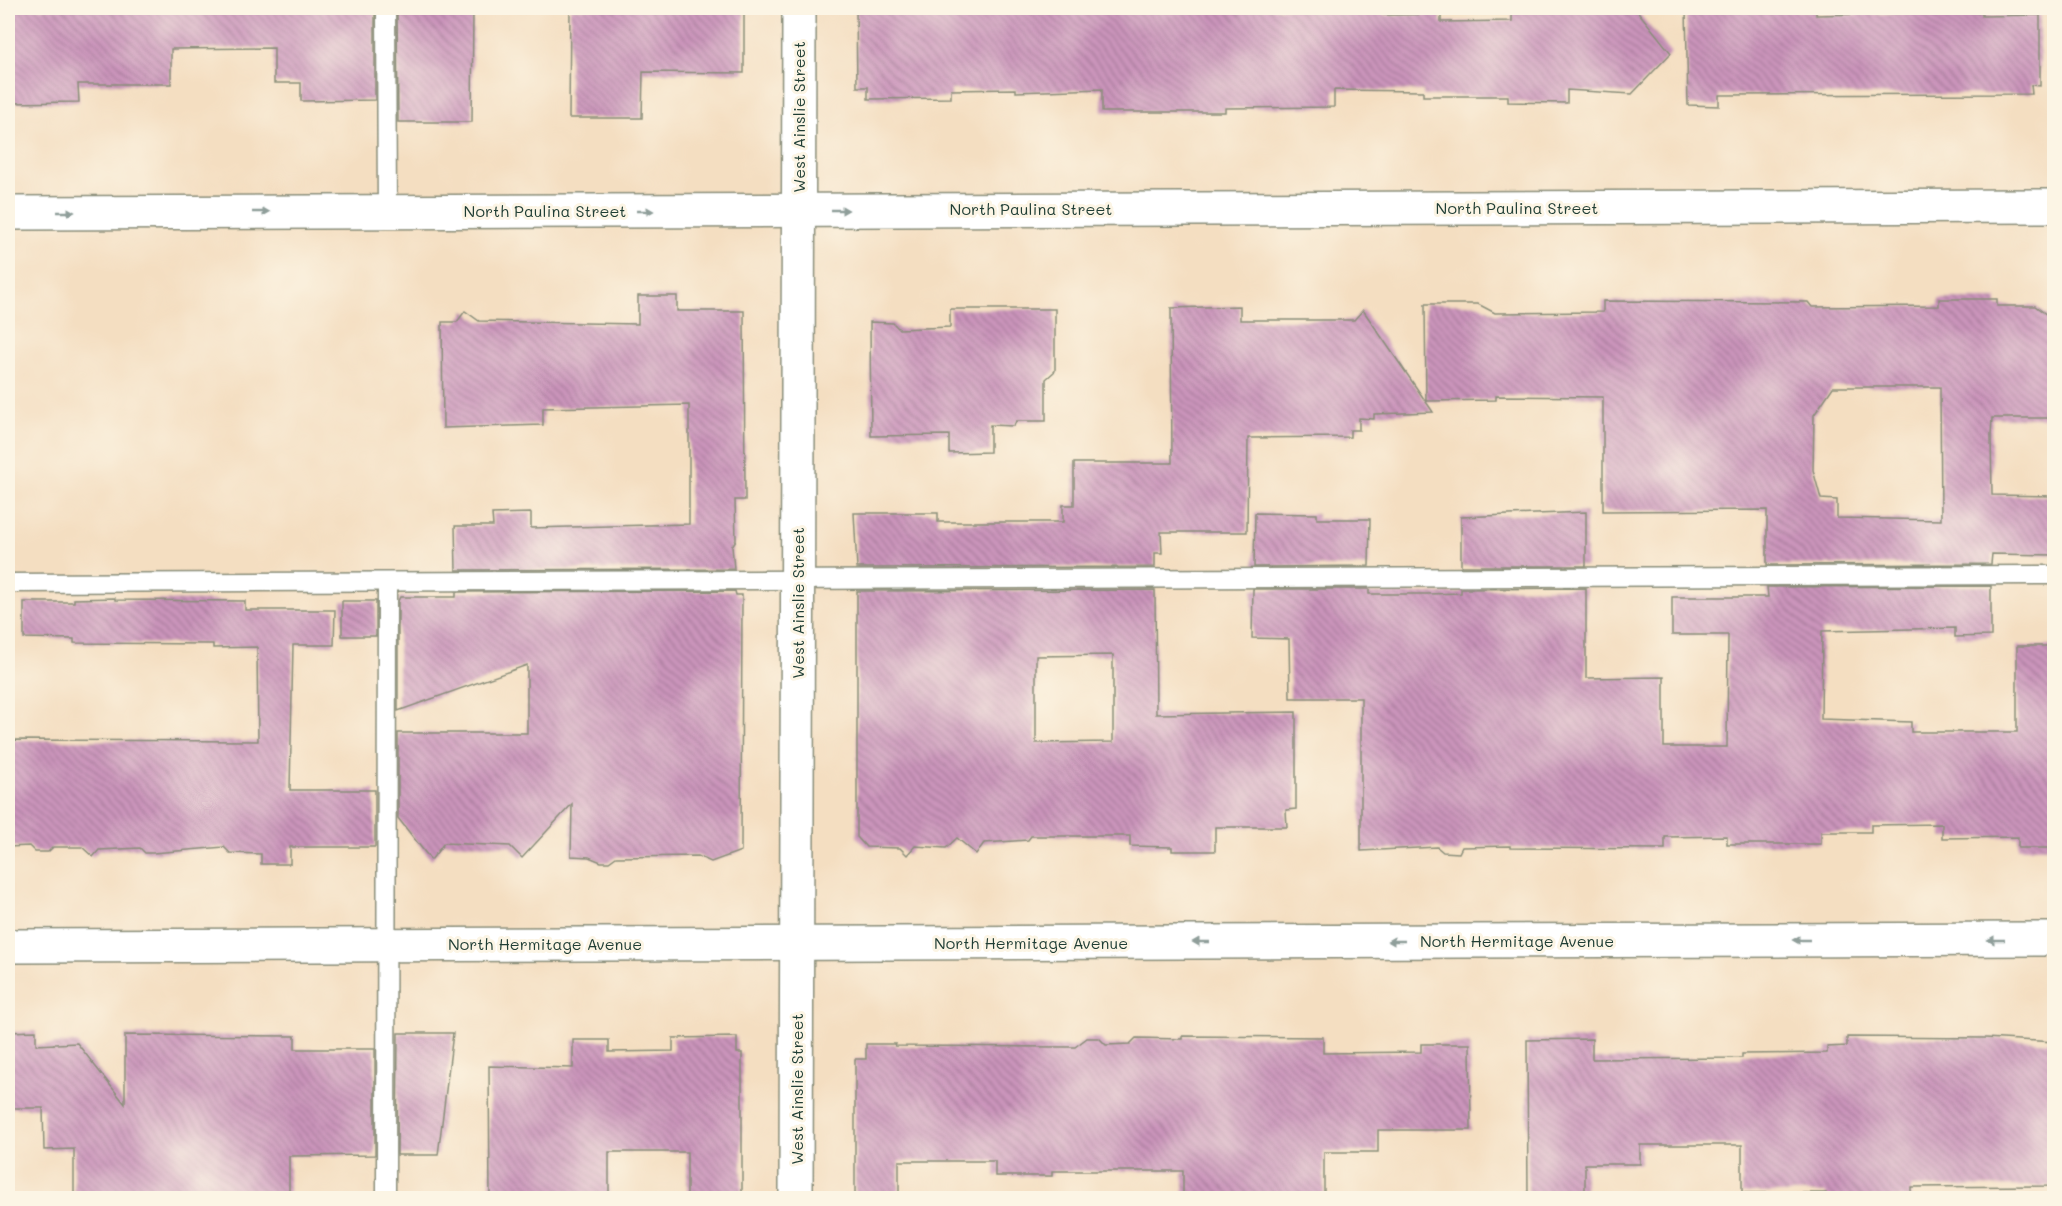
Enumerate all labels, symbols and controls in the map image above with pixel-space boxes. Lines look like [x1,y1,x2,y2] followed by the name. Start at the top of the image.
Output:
[788,41,809,193] street label: West Ainslie Street
[1436,197,1598,218] street label: North Paulina Street
[950,198,1112,219] street label: North Paulina Street
[464,200,626,221] street label: North Paulina Street
[830,205,849,215] one-way arrow
[635,206,654,216] one-way arrow
[56,207,75,217] one-way arrow
[251,207,270,216] one-way arrow
[787,527,808,679] street label: West Ainslie Street
[1420,930,1614,951] street label: North Hermitage Avenue
[934,932,1128,953] street label: North Hermitage Avenue
[448,933,642,954] street label: North Hermitage Avenue
[1792,935,1811,945] one-way arrow
[1987,935,2006,945] one-way arrow
[1387,936,1406,946] one-way arrow
[1192,937,1211,947] one-way arrow
[786,1013,807,1165] street label: West Ainslie Street

